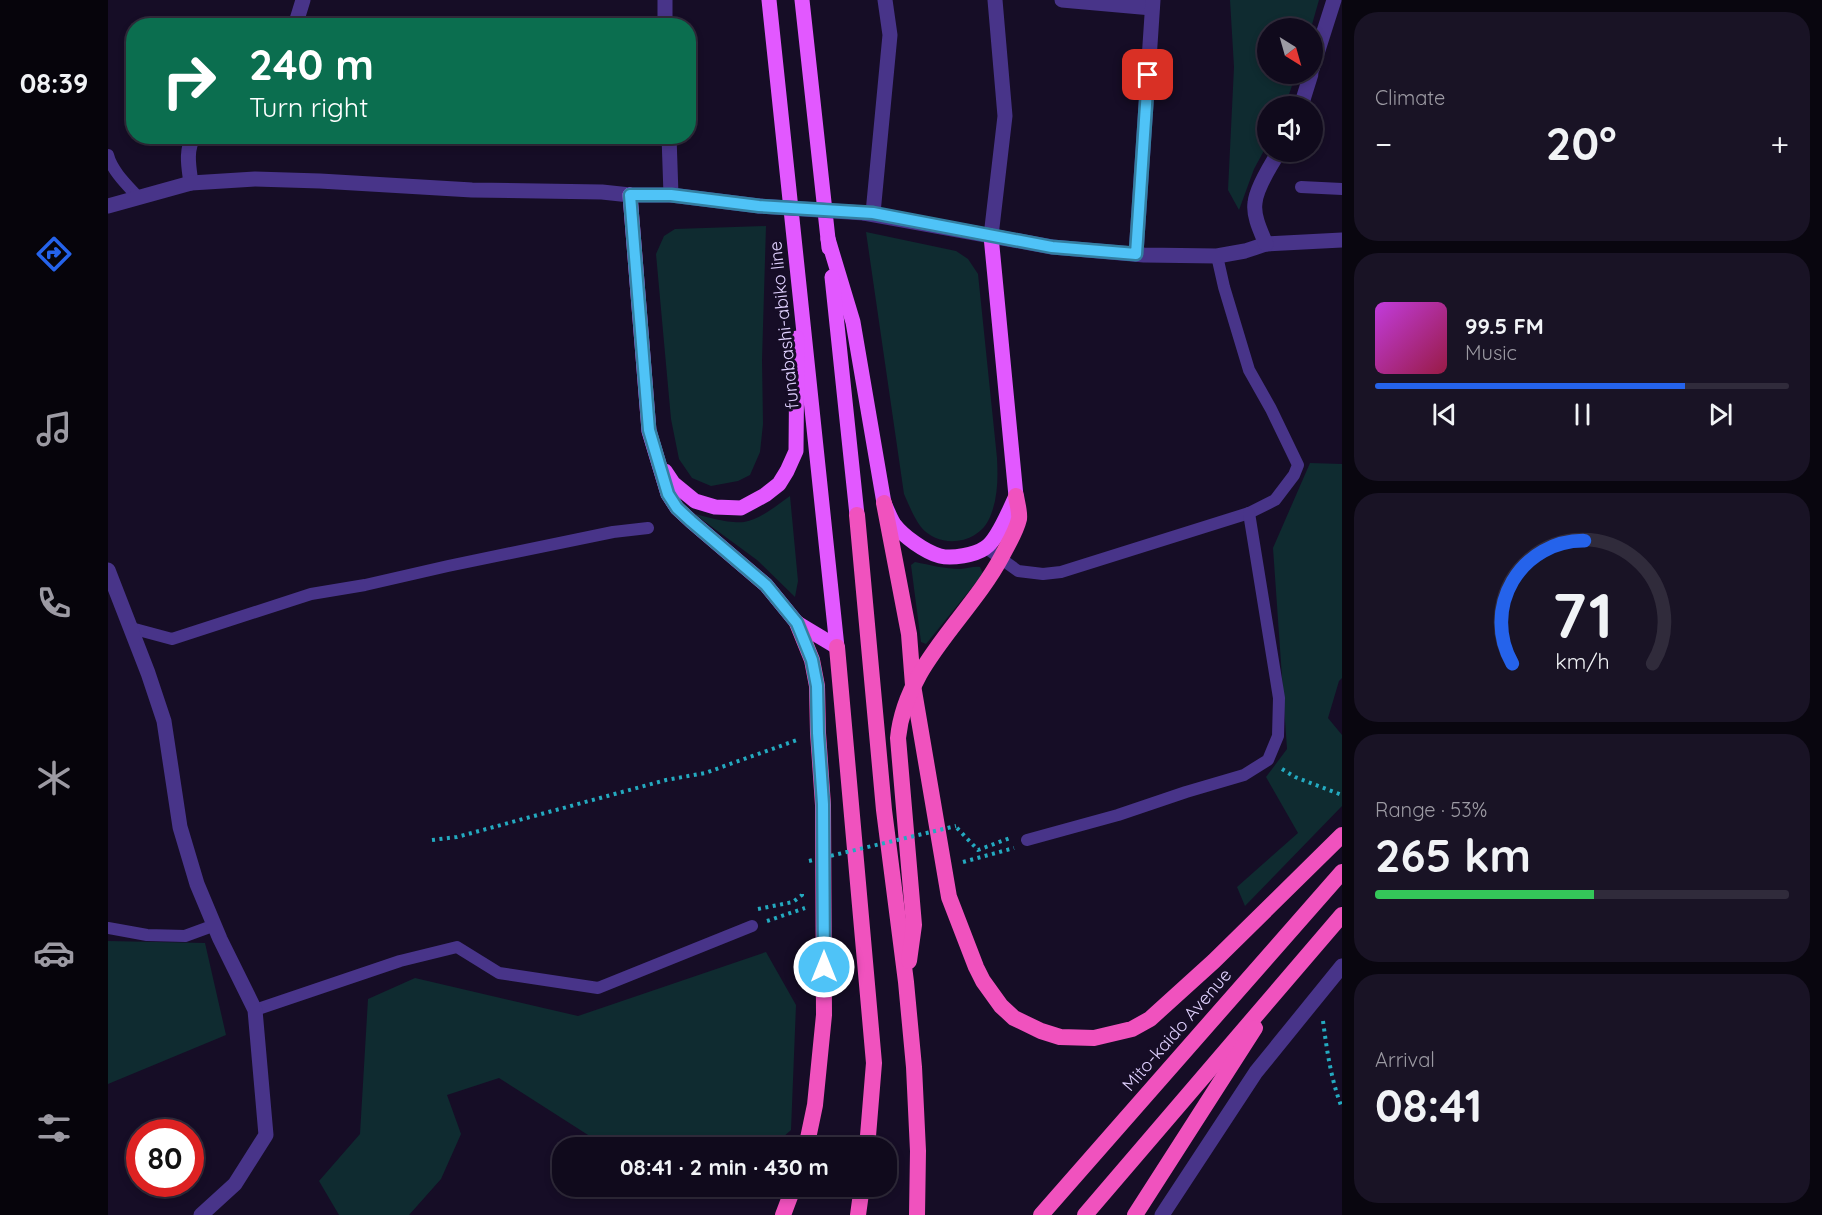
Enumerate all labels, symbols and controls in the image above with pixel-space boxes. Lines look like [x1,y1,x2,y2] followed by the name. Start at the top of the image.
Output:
[1257,18,1323,84] north arrow
[1257,18,1323,162] map controls
[249,38,374,91] text: 240 m
[150,42,228,120] icon: right
[1122,49,1173,100] pin
[1131,58,1164,91] icon: arrive
[20,66,88,100] text: 08:39
[1375,85,1445,110] text: Climate
[249,90,368,124] text: Turn right
[1257,96,1323,162] button: sound
[1546,115,1617,171] text: 20°
[1375,123,1392,164] text: −
[1770,123,1789,164] text: +
[33,233,75,275] icon: directions
[763,240,804,410] street label: funabashi-abiko line
[1465,312,1544,340] text: 99.5 FM
[1465,340,1517,365] text: Music
[1428,398,1461,431] icon: previous
[1566,398,1599,431] icon: pause
[1704,398,1737,431] icon: next
[33,408,75,450] icon: music
[1551,577,1613,655] text: 71
[33,582,75,624] icon: phone
[1555,649,1609,675] text: km/h
[33,757,75,799] icon: climate
[1375,797,1487,822] text: Range · 53%
[1375,827,1531,883] text: 265 km
[33,932,75,974] icon: car
[792,935,856,999] position arrow
[1117,964,1236,1096] street label: Mito-kaido Avenue
[1375,1047,1435,1072] text: Arrival
[1375,1077,1482,1133] text: 08:41
[33,1107,75,1149] icon: filters
[126,1119,204,1197] speed limit sign: 80
[620,1153,829,1181] text: 08:41 · 2 min · 430 m

